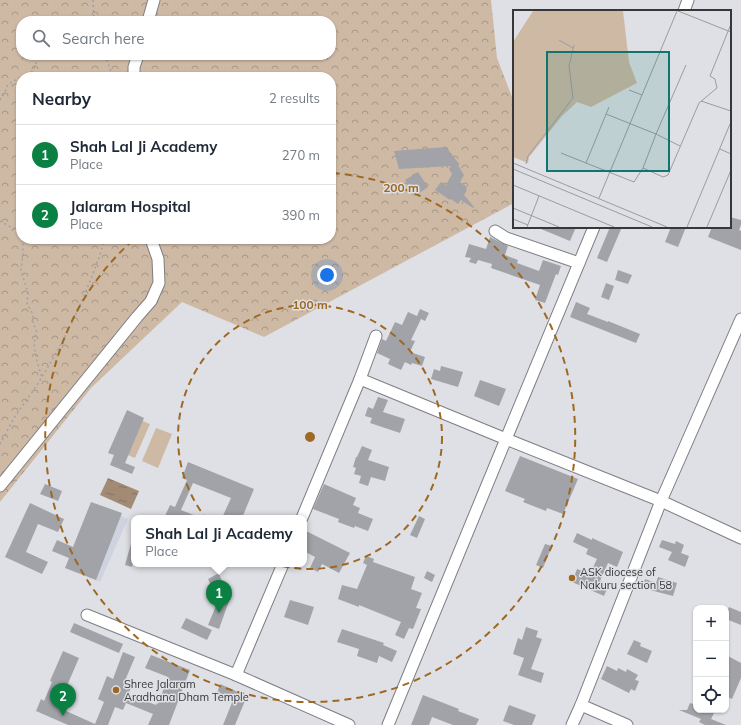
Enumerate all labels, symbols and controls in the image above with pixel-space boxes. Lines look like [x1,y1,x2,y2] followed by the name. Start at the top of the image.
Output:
[513,10,731,228] inset map
[16,16,336,60] search box
[30,27,52,49] icon: search
[62,29,144,48] text: Search here
[32,88,91,109] text: Nearby
[269,90,320,106] text: 2 results
[70,137,217,156] text: Shah Lal Ji Academy
[41,147,49,163] text: 1
[282,147,320,163] text: 270 m
[70,156,103,172] text: Place
[383,180,419,195] text: 200 m
[70,197,191,216] text: Jalaram Hospital
[41,207,49,223] text: 2
[282,207,320,223] text: 390 m
[70,216,103,232] text: Place
[317,265,337,285] your location
[292,297,328,312] text: 100 m
[303,430,317,444] centre of rings
[131,515,307,567] popup
[145,524,293,543] text: Shah Lal Ji Academy
[145,543,178,559] text: Place
[580,565,673,592] place label: ASK diocese of Nakuru section 58
[567,573,577,583] marker: ASK diocese of Nakuru section 58
[206,580,232,613] pin: 1
[693,605,729,713] map controls
[693,605,729,641] button: +
[693,641,729,677] button: −
[124,677,249,704] place label: Shree Jalaram Aradhana Dham Temple
[693,677,729,713] button: locate
[50,683,76,716] pin: 2
[111,685,121,695] marker: Shree Jalaram Aradhana Dham Temple

